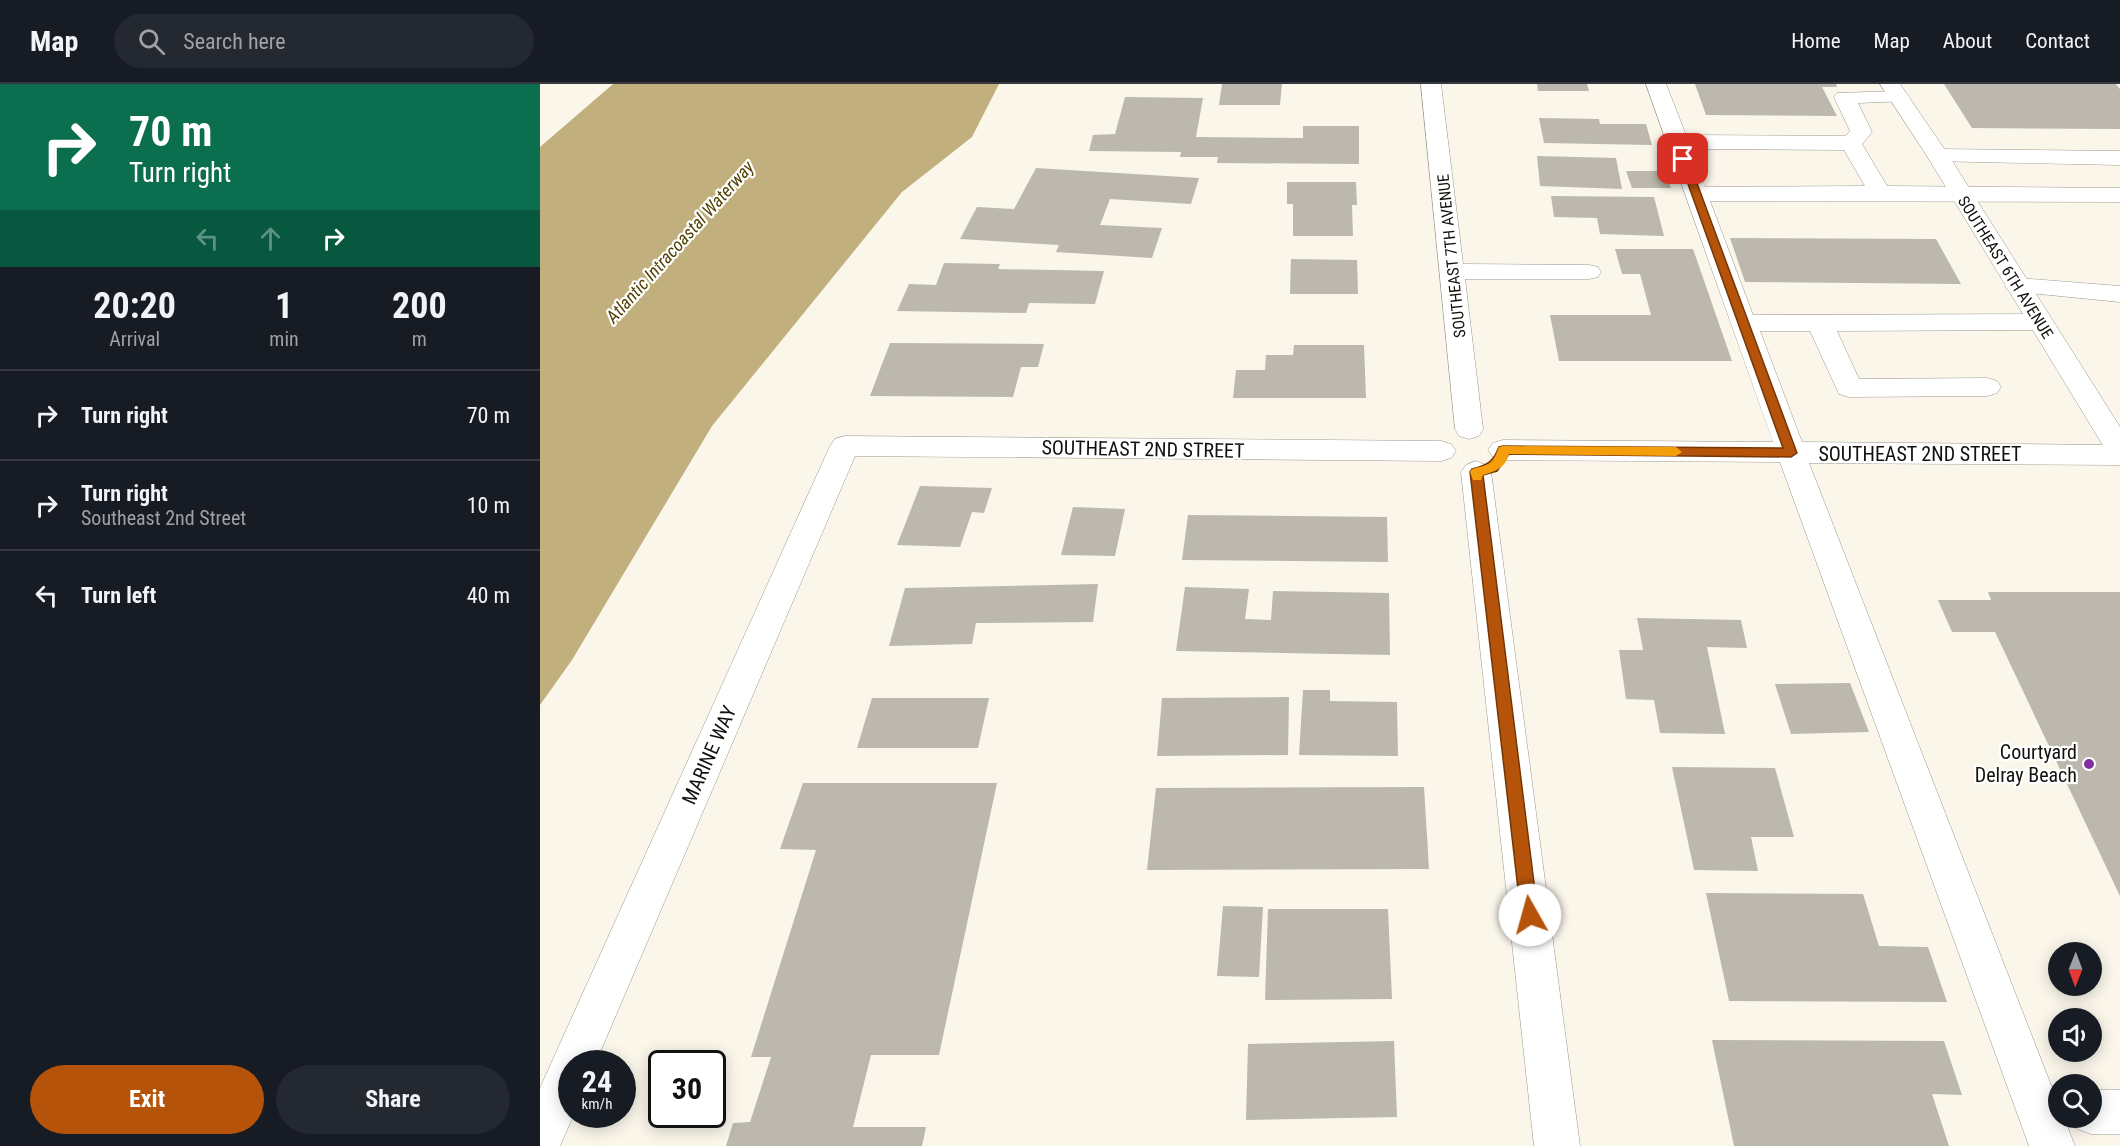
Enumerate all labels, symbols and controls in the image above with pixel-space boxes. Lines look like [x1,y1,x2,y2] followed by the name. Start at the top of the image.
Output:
[114,14,534,68] search box
[30,25,78,58] text: Map
[135,25,168,58] icon: search
[183,29,286,54] text: Search here
[1791,29,1841,53] text: Home
[1874,29,1910,53] text: Map
[1943,29,1992,53] text: About
[2025,29,2090,53] text: Contact
[129,107,212,156] text: 70 m
[30,108,108,186] icon: right
[1657,133,1708,184] pin
[1666,142,1699,175] icon: arrive
[601,156,758,328] water label: Atlantic Intracoastal Waterway
[129,157,231,189] text: Turn right
[1433,173,1470,339] street label: SOUTHEAST 7TH AVENUE
[1954,192,2057,342] street label: SOUTHEAST 6TH AVENUE
[191,222,224,255] icon: left
[254,222,287,255] icon: ahead
[317,222,350,255] icon: right
[93,285,176,327] text: 20:20
[275,285,293,327] text: 1
[392,285,447,327] text: 200
[109,327,160,351] text: Arrival
[269,327,299,351] text: min
[412,327,427,351] text: m
[30,399,63,432] icon: right
[81,403,168,428] text: Turn right
[467,403,510,428] text: 70 m
[1041,435,1245,463] street label: SOUTHEAST 2ND STREET
[1818,442,2022,466] street label: SOUTHEAST 2ND STREET
[81,481,168,506] text: Turn right
[30,489,63,522] icon: right
[467,493,510,518] text: 10 m
[81,506,246,530] text: Southeast 2nd Street
[30,579,63,612] icon: left
[81,583,156,608] text: Turn left
[467,583,510,608] text: 40 m
[677,702,742,808] street label: MARINE WAY
[1975,740,2077,787] place label: Courtyard Delray Beach
[2082,757,2096,771] marker: Courtyard Delray Beach
[1498,883,1562,947] position arrow
[2048,942,2102,996] north arrow
[2048,942,2102,1128] map controls
[2048,1008,2102,1062] button: sound
[648,1050,726,1128] speed limit sign: 30
[582,1064,612,1099] text: 24
[30,1065,264,1134] button: Exit
[276,1065,510,1134] button: Share
[2048,1074,2102,1128] button: search
[582,1095,612,1113] text: km/h

